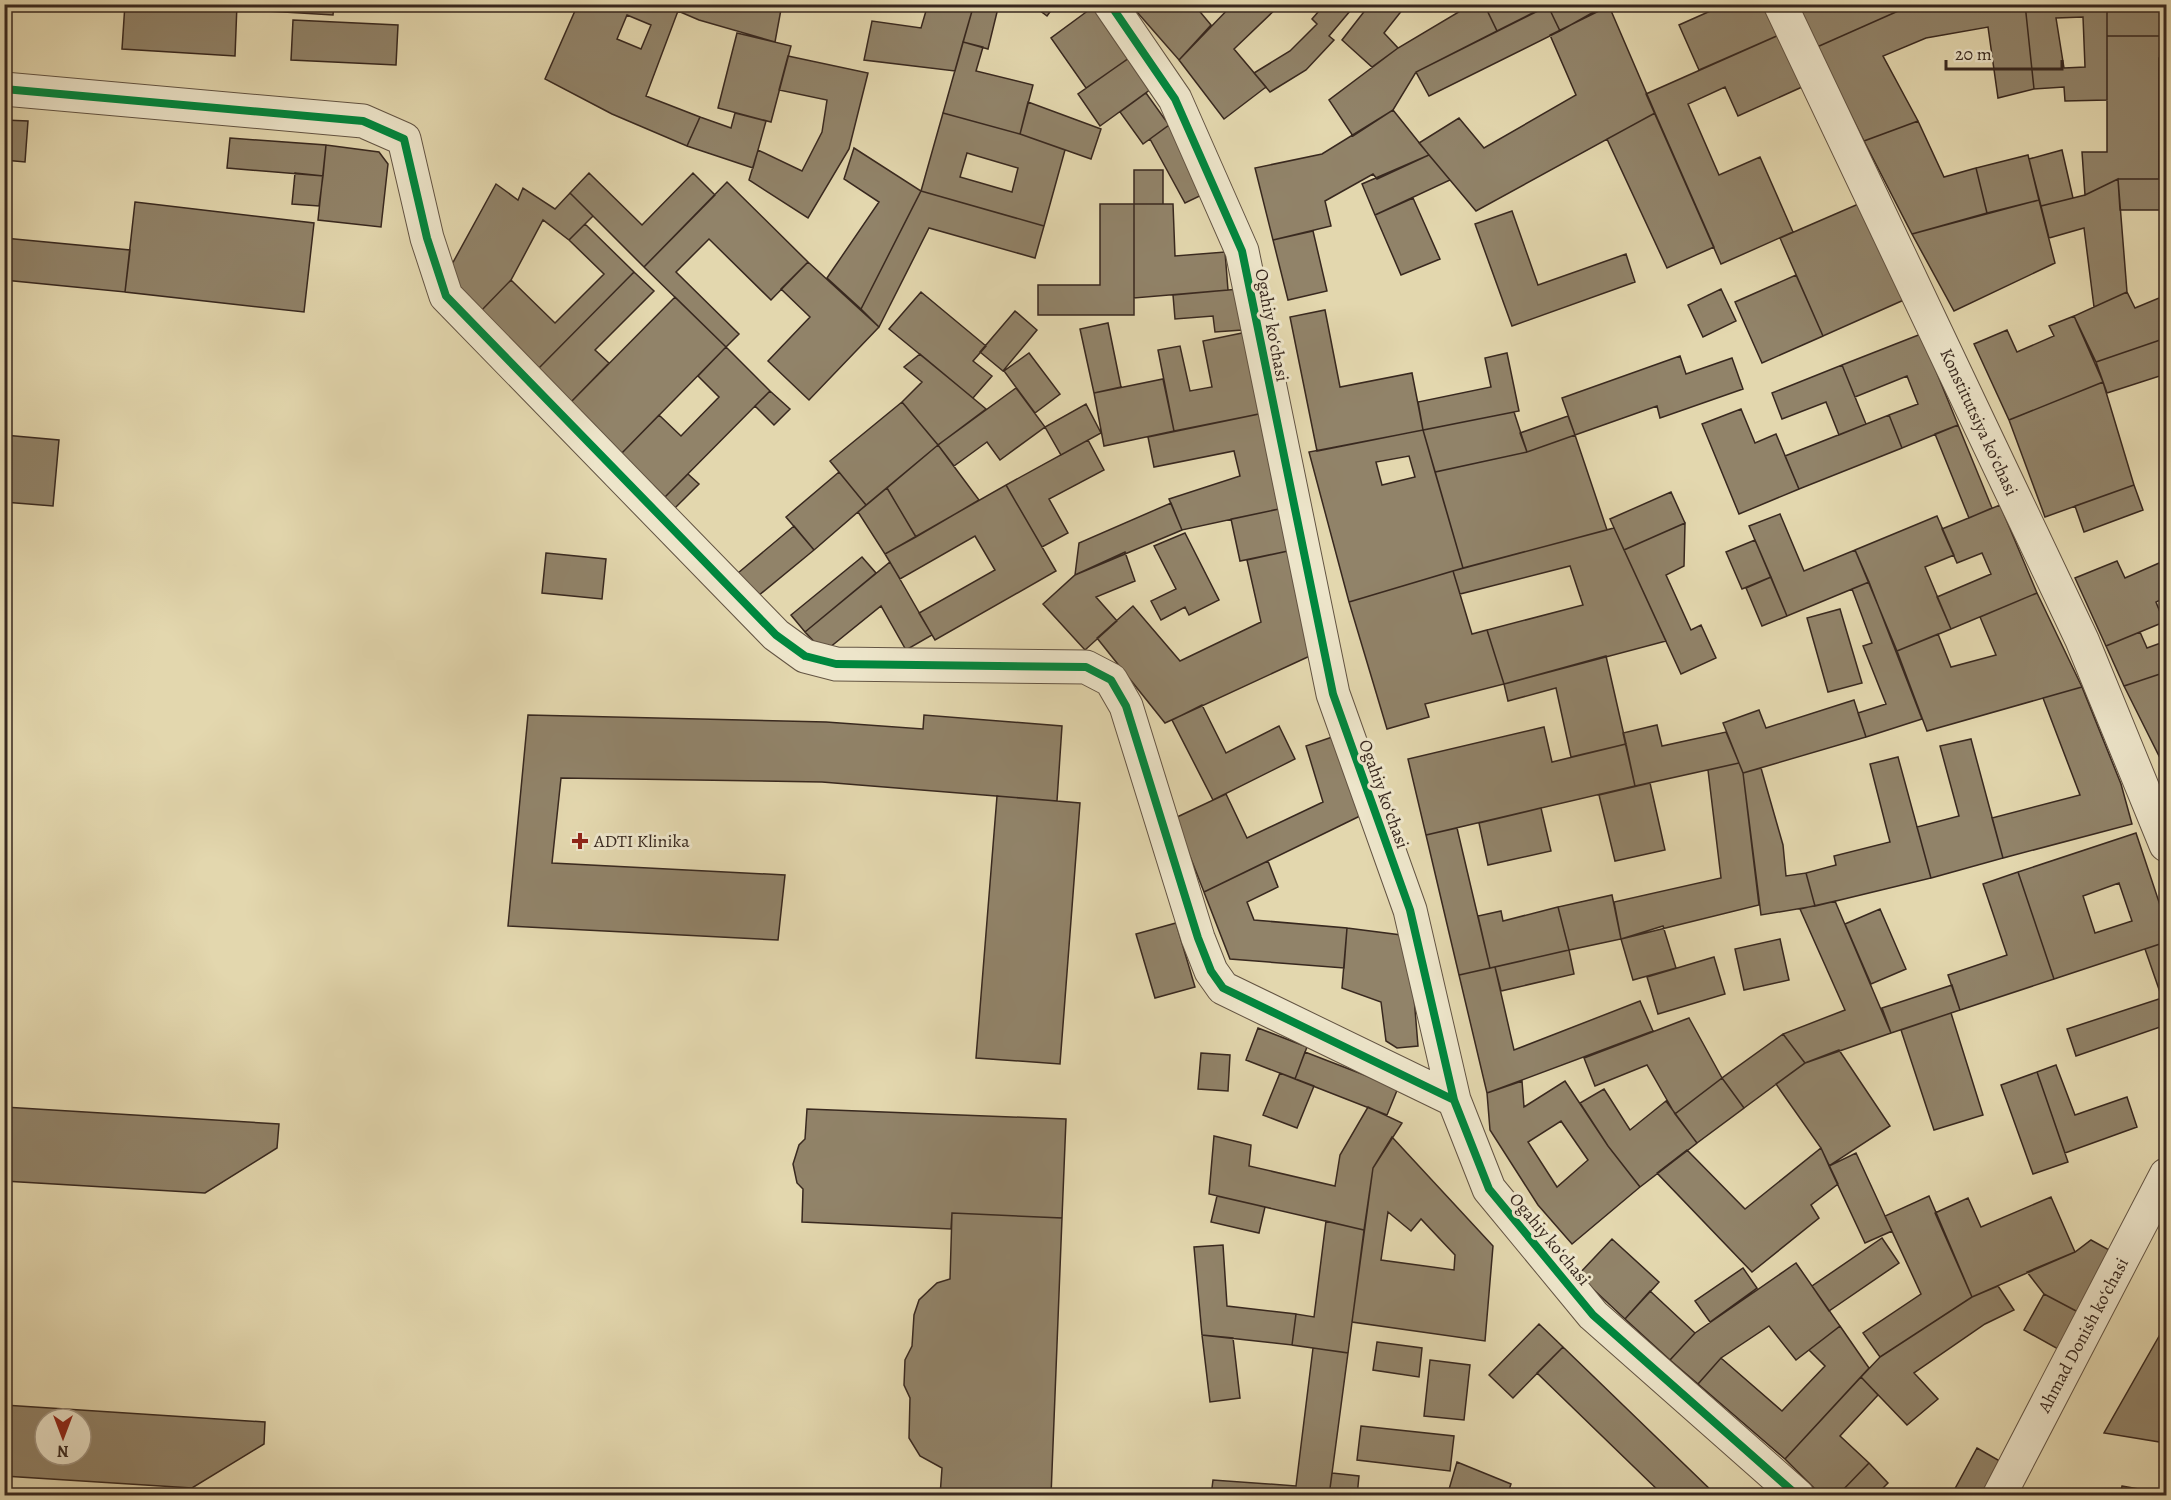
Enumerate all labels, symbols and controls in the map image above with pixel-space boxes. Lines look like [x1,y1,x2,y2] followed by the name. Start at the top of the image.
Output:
[1946,33,2062,71] scale bar
[1955,42,1992,66] text: 20 m
[1249,266,1295,384] street label: Ogahiy koʻchasi
[1934,344,2024,500] street label: Konstitutsiya koʻchasi
[1353,736,1415,852] street label: Ogahiy koʻchasi
[593,829,690,853] place label: ADTI Klinika
[571,832,589,850] marker: ADTI Klinika
[1504,1187,1596,1291] street label: Ogahiy koʻchasi
[2032,1253,2134,1417] street label: Ahmad Donish koʻchasi
[33,1407,93,1467] north arrow
[57,1440,69,1462] text: N

